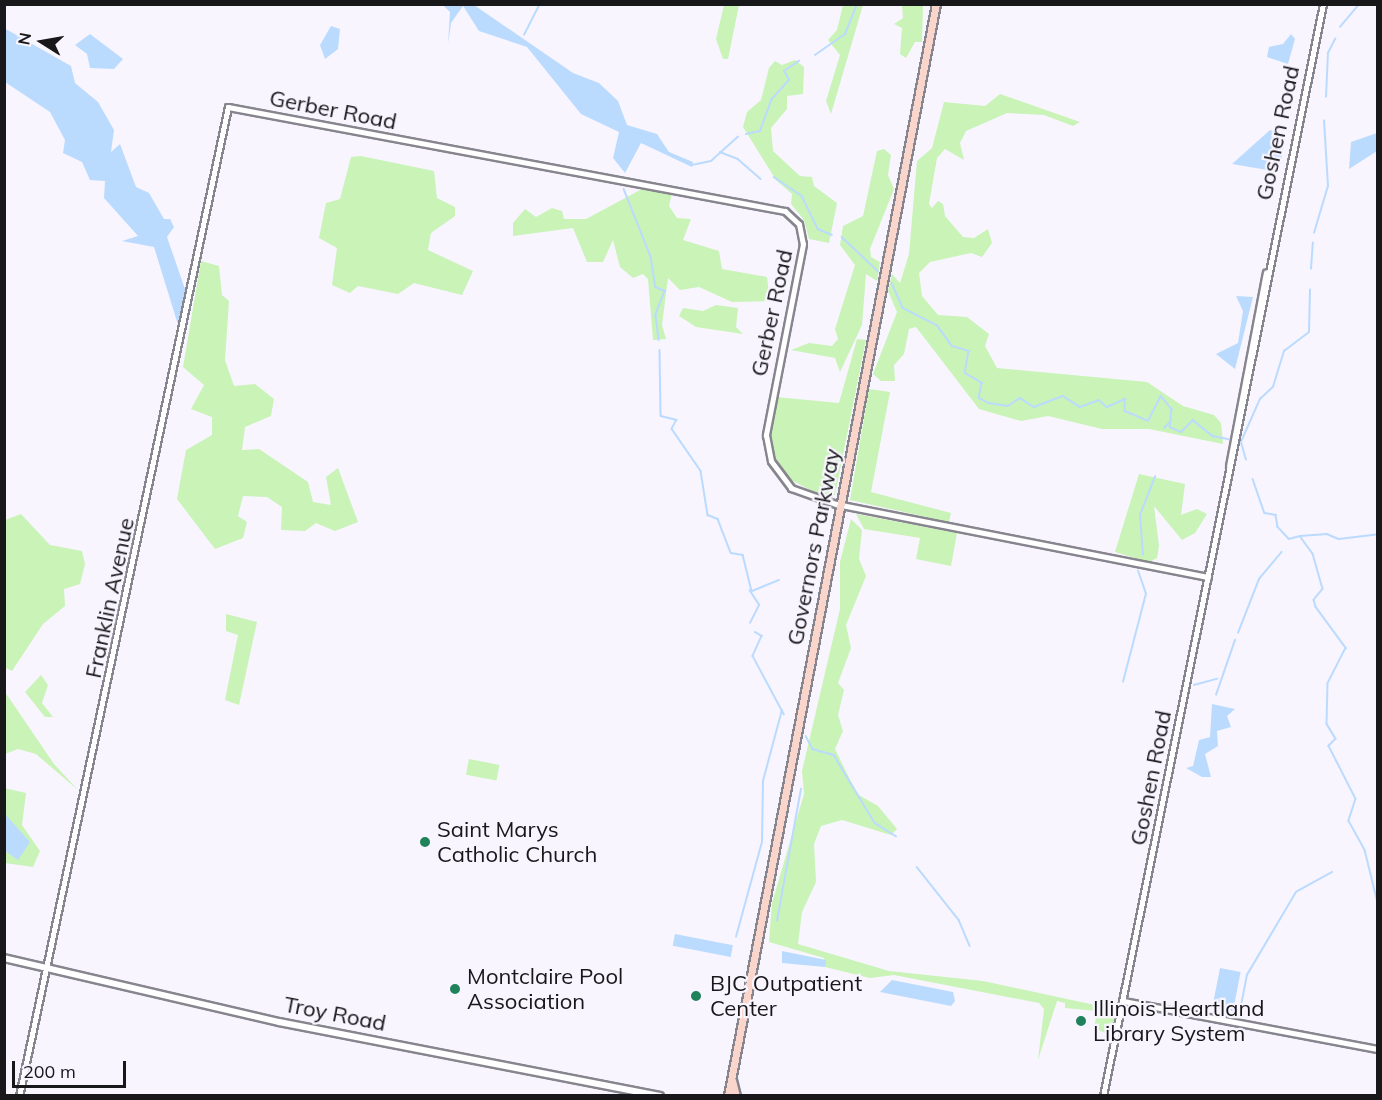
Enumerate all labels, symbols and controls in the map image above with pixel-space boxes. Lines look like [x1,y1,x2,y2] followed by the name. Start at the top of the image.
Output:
[12,12,72,72] north arrow
[13,31,35,46] text: N
[1251,63,1305,203] street label: Goshen Road
[267,85,399,135] street label: Gerber Road
[746,247,798,379] street label: Gerber Road
[782,447,846,647] street label: Governors Parkway
[80,515,140,681] street label: Franklin Avenue
[1125,708,1177,848] street label: Goshen Road
[437,816,597,867] place label: Saint Marys Catholic Church
[418,835,432,849] marker: Saint Marys Catholic Church
[467,963,623,1014] place label: Montclaire Pool Association
[710,970,862,1022] place label: BJC Outpatient Center
[448,982,462,996] marker: Montclaire Pool Association
[687,987,705,1005] marker: BJC Outpatient Center
[282,991,388,1037] street label: Troy Road
[1093,995,1265,1046] place label: Illinois Heartland Library System
[1074,1014,1088,1028] marker: Illinois Heartland Library System
[15,1049,129,1087] scale bar
[23,1060,76,1083] text: 200 m

